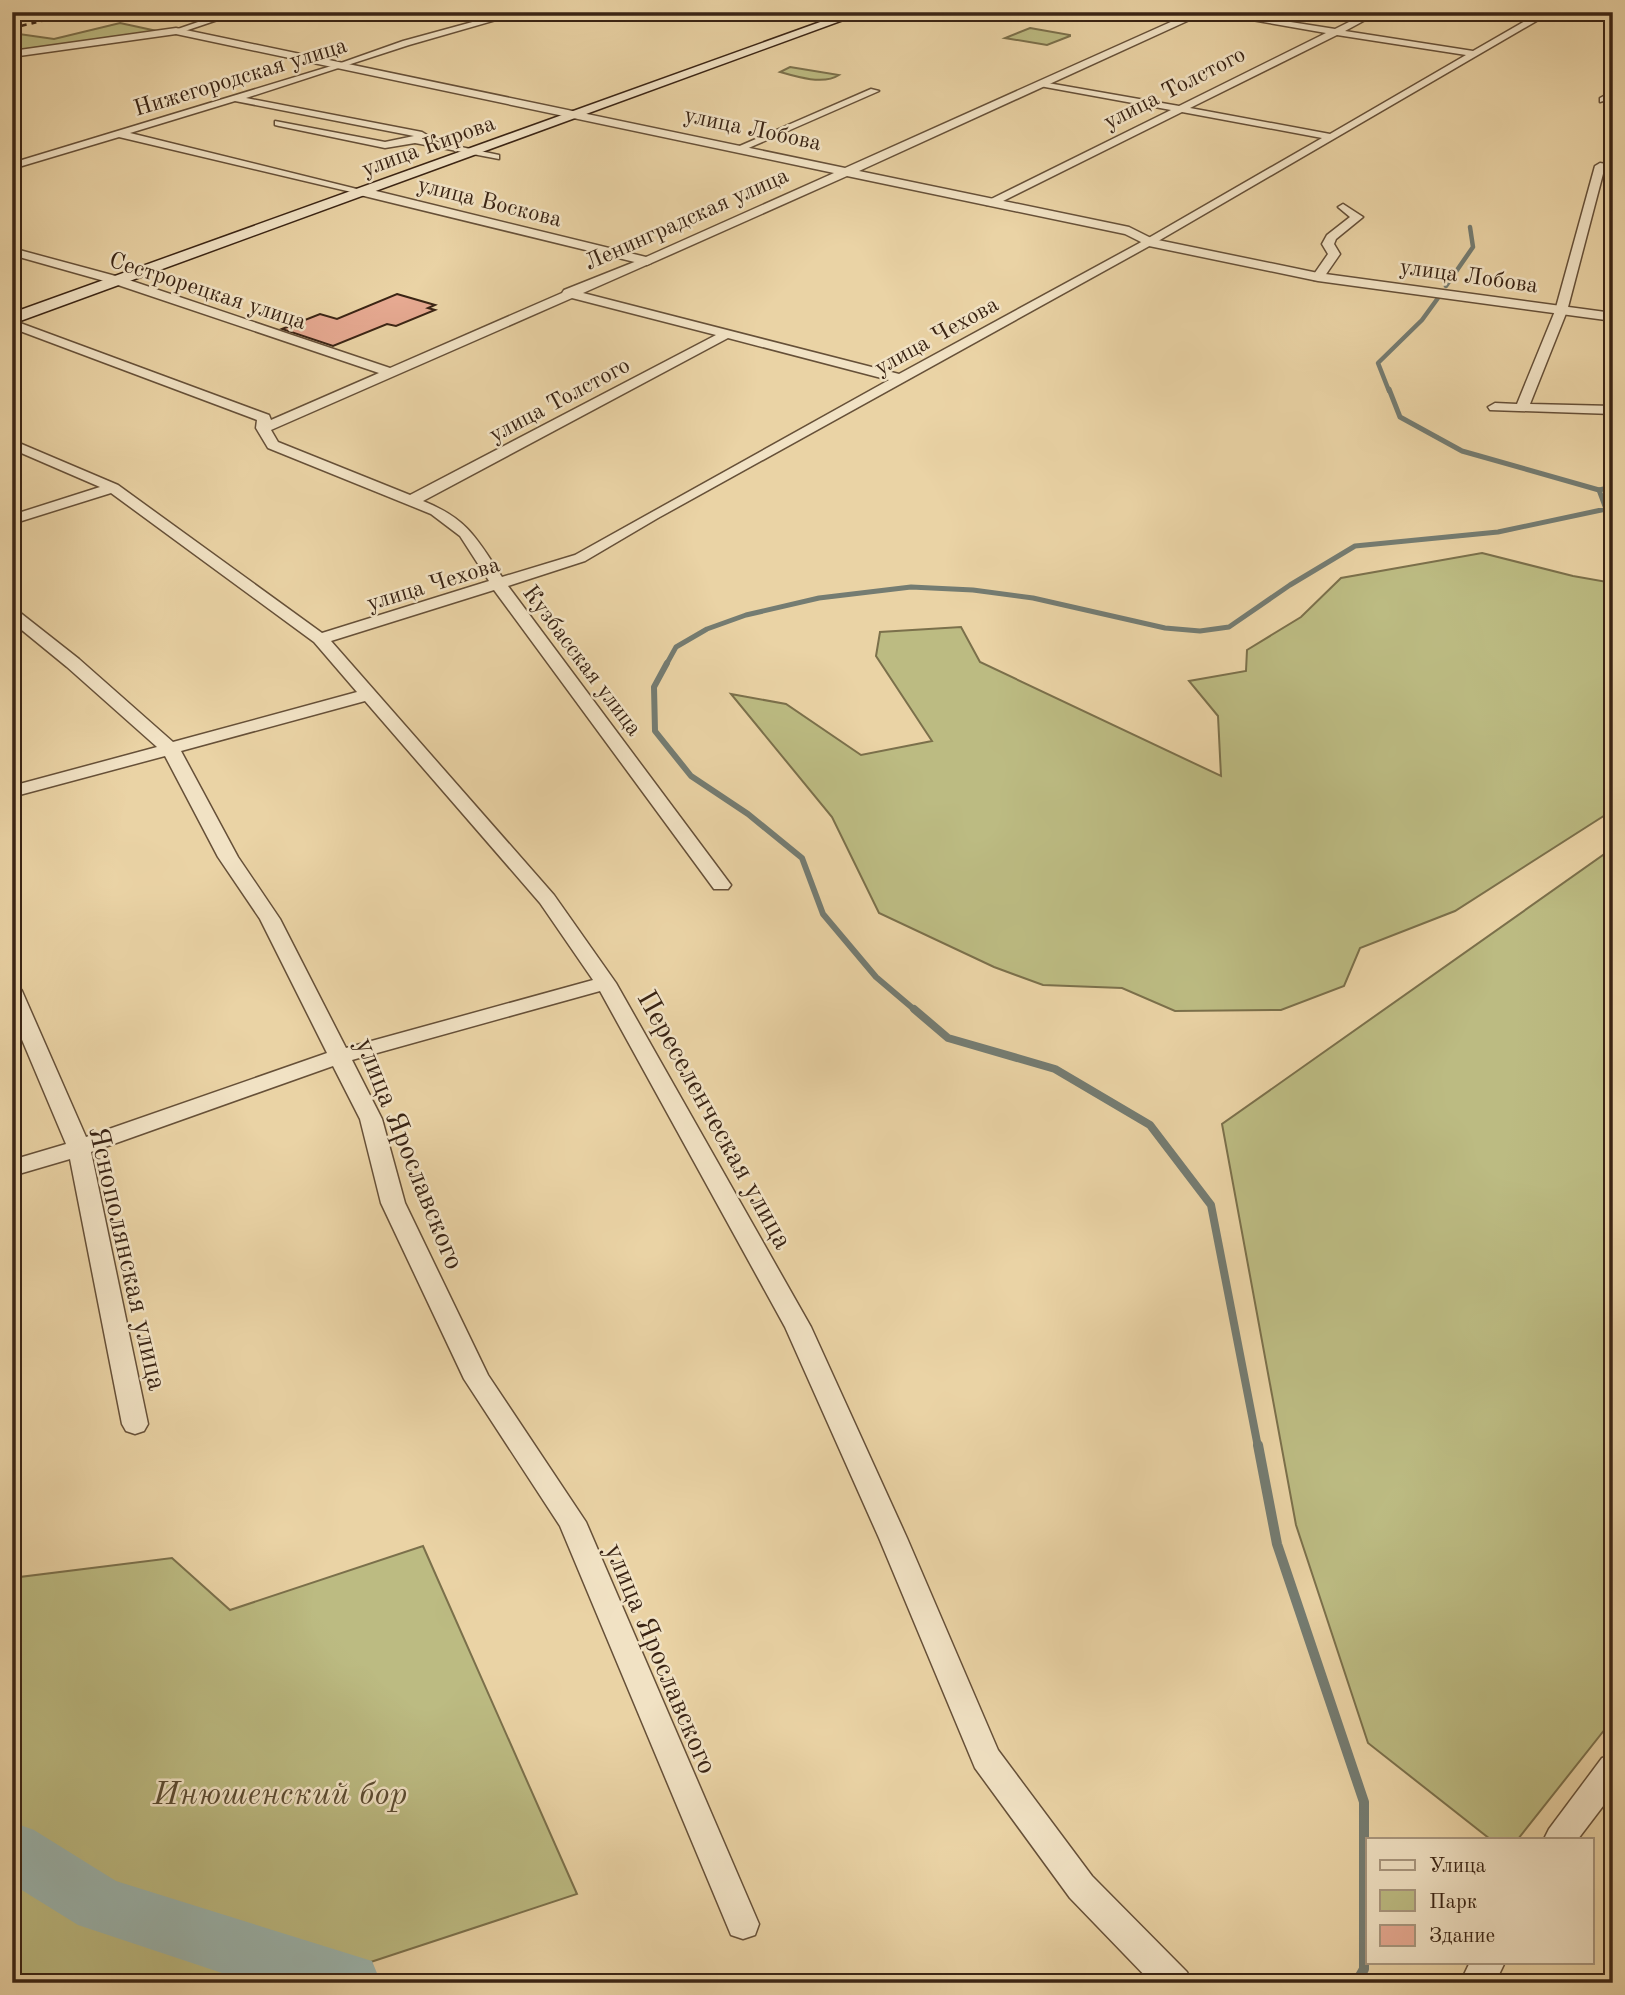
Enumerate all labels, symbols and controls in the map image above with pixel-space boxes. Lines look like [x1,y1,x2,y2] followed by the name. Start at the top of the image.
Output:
[131,34,350,121] street label: Нижегородская улица
[1100,43,1249,134] street label: улица Толстого
[682,104,823,155] street label: улица Лобова
[359,112,498,181] street label: улица Кирова
[581,164,792,275] street label: Ленинградская улица
[415,173,564,232] street label: улица Воскова
[106,249,309,334] street label: Сестрорецкая улица
[1398,255,1540,298] street label: улица Лобова
[871,293,1003,380] street label: улица Чехова
[486,354,634,447] street label: улица Толстого
[364,553,503,616] street label: улица Чехова
[518,581,646,740] street label: Кузбасская улица
[631,987,796,1255] street label: Переселенческая улица
[349,1034,468,1274] street label: улица Ярославского
[82,1124,170,1393] street label: Яснополянская улица
[598,1540,720,1778] street label: улица Ярославского
[152,1779,407,1812] park label: Инюшенский бор
[1366,1838,1594,1964] legend
[1429,1856,1486,1877] text: Улица
[1429,1892,1478,1913] text: Парк
[1429,1926,1495,1947] text: Здание

